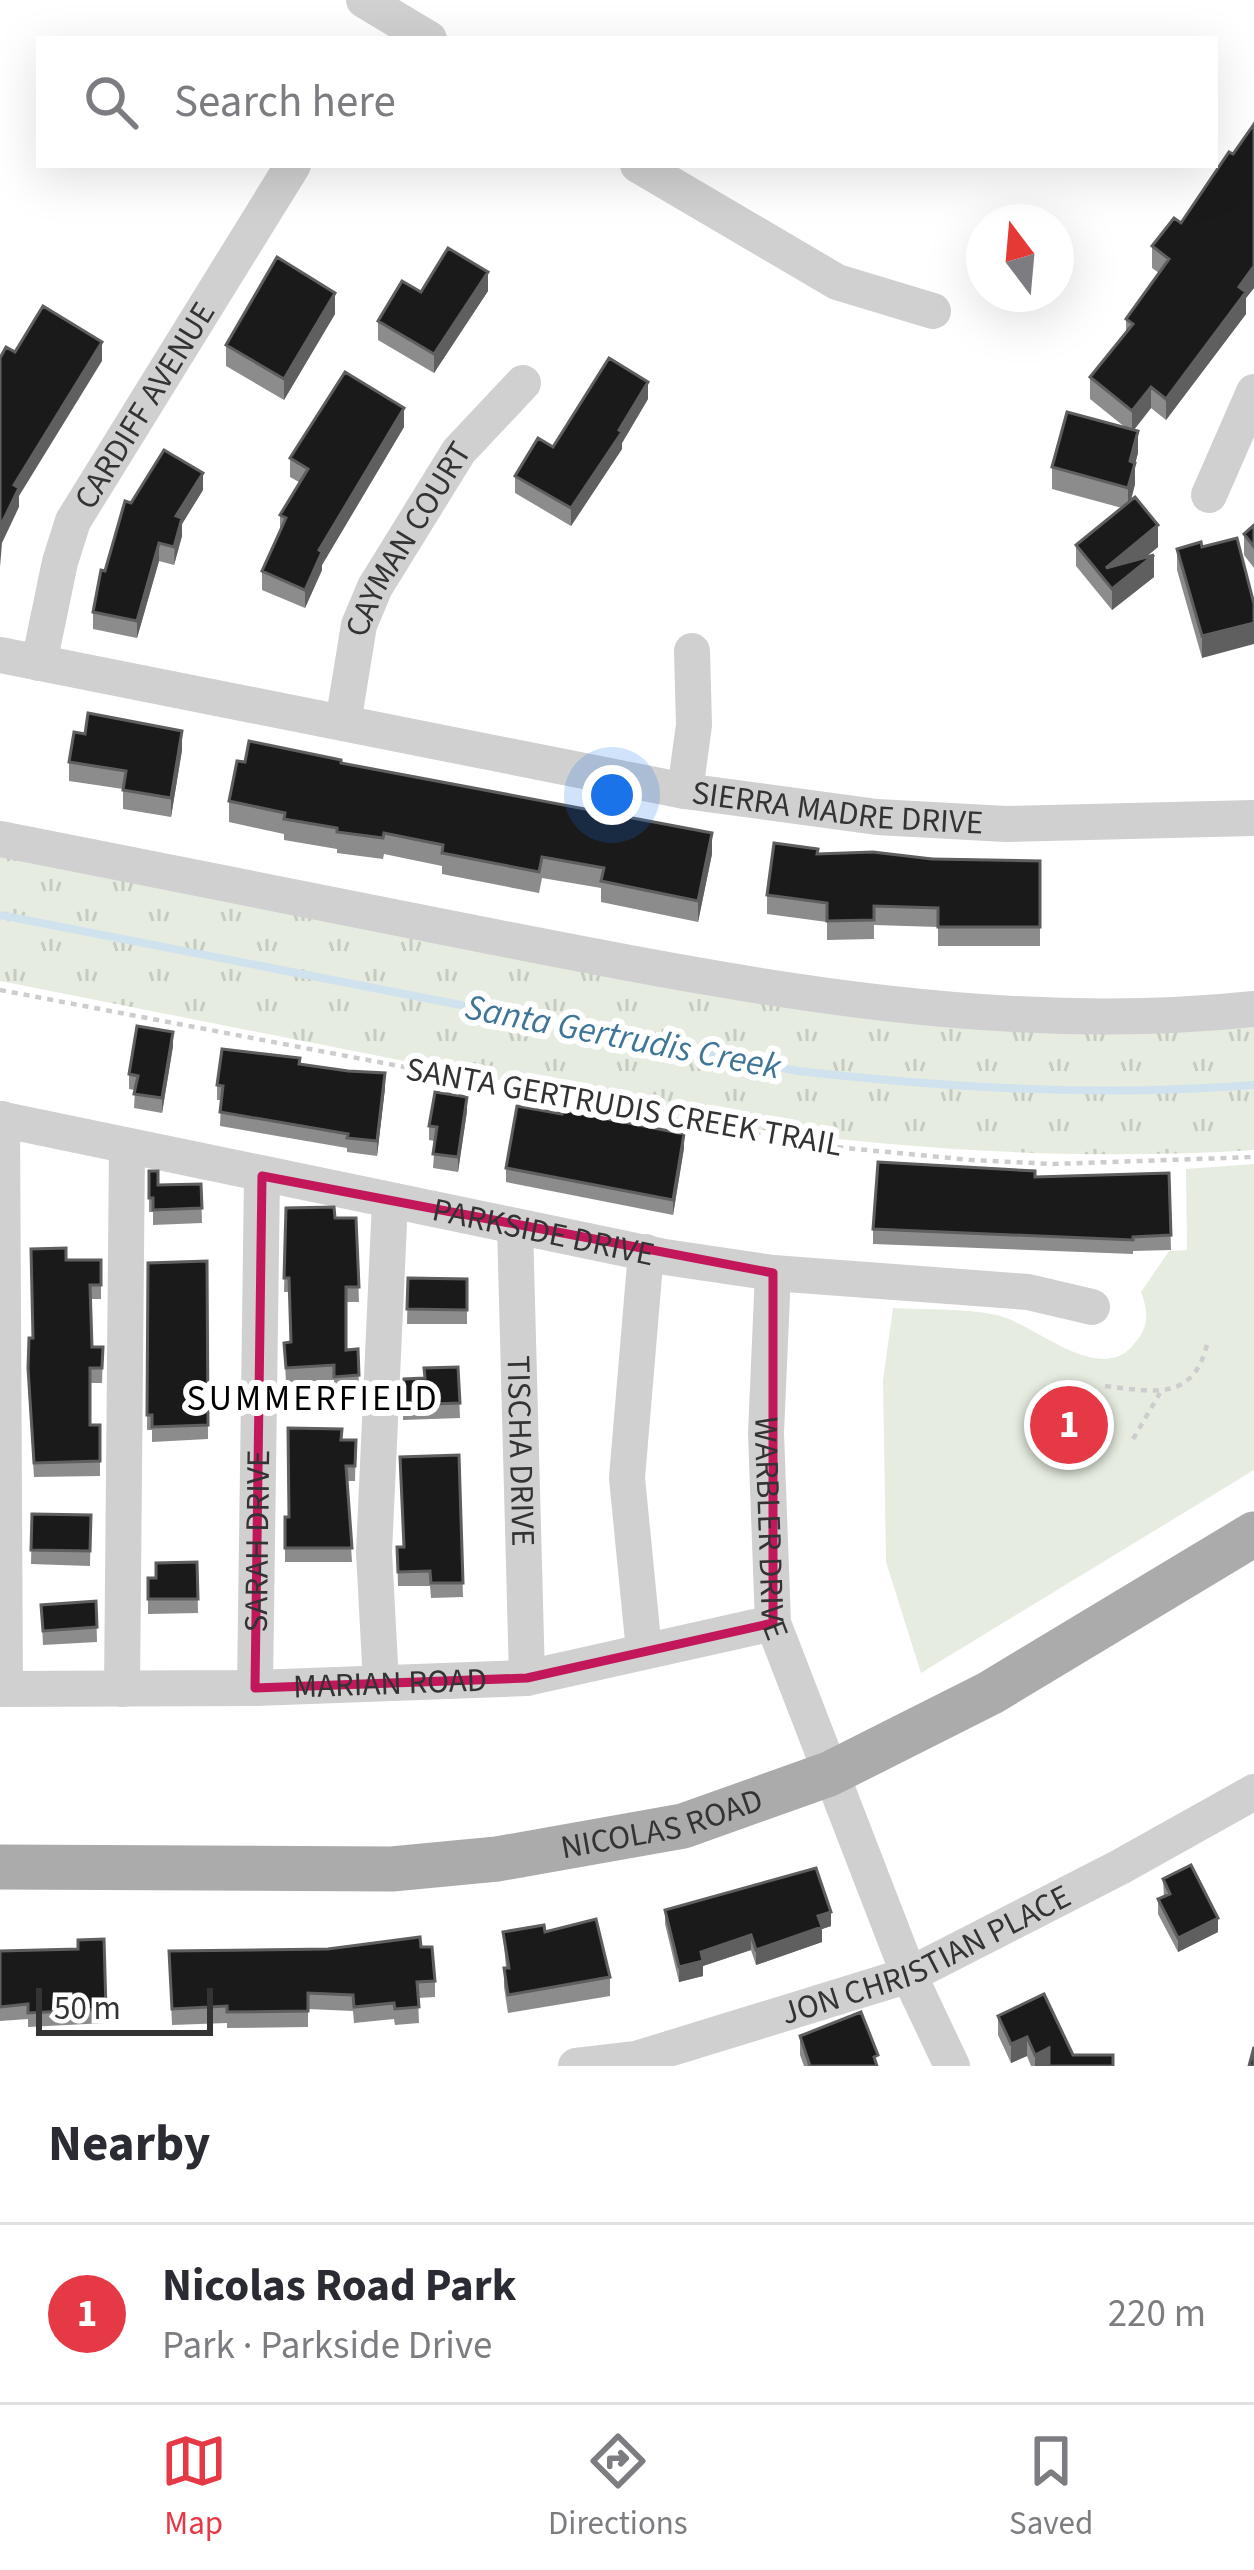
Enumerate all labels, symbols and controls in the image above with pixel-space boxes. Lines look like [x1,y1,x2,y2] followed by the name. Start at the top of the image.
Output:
[36,36,1218,168] search box
[78,69,144,135] icon: search
[174,70,396,134] text: Search here
[966,204,1074,312] north arrow
[62,293,226,518] street label: CARDIFF AVENUE
[334,433,483,639] street label: CAYMAN COURT
[582,765,642,825] your location
[689,769,984,846] street label: SIERRA MADRE DRIVE
[461,981,786,1093] water label: Santa Gertrudis Creek
[402,1045,846,1169] street label: SANTA GERTRUDIS CREEK TRAIL
[428,1186,659,1278] street label: PARKSIDE DRIVE
[495,1355,547,1547] street label: TISCHA DRIVE
[186,1373,440,1424] district label: SUMMERFIELD
[1030,1380,1108,1470] pin: 1
[742,1415,801,1647] street label: WARBLER DRIVE
[232,1449,282,1633] street label: SARAH DRIVE
[292,1656,488,1710] street label: MARIAN ROAD
[557,1776,769,1871] street label: NICOLAS ROAD
[775,1873,1079,2037] street label: JON CHRISTIAN PLACE
[36,1982,213,2035] scale bar
[54,1985,121,2032] text: 50 m
[48,2108,210,2180] text: Nearby
[162,2254,516,2318] text: Nicolas Road Park
[77,2286,97,2342] text: 1
[1108,2286,1206,2342] text: 220 m
[162,2318,492,2374] text: Park · Parkside Drive
[161,2428,227,2547] tab: Map
[548,2428,688,2547] tab: Directions
[1009,2428,1093,2547] tab: Saved

